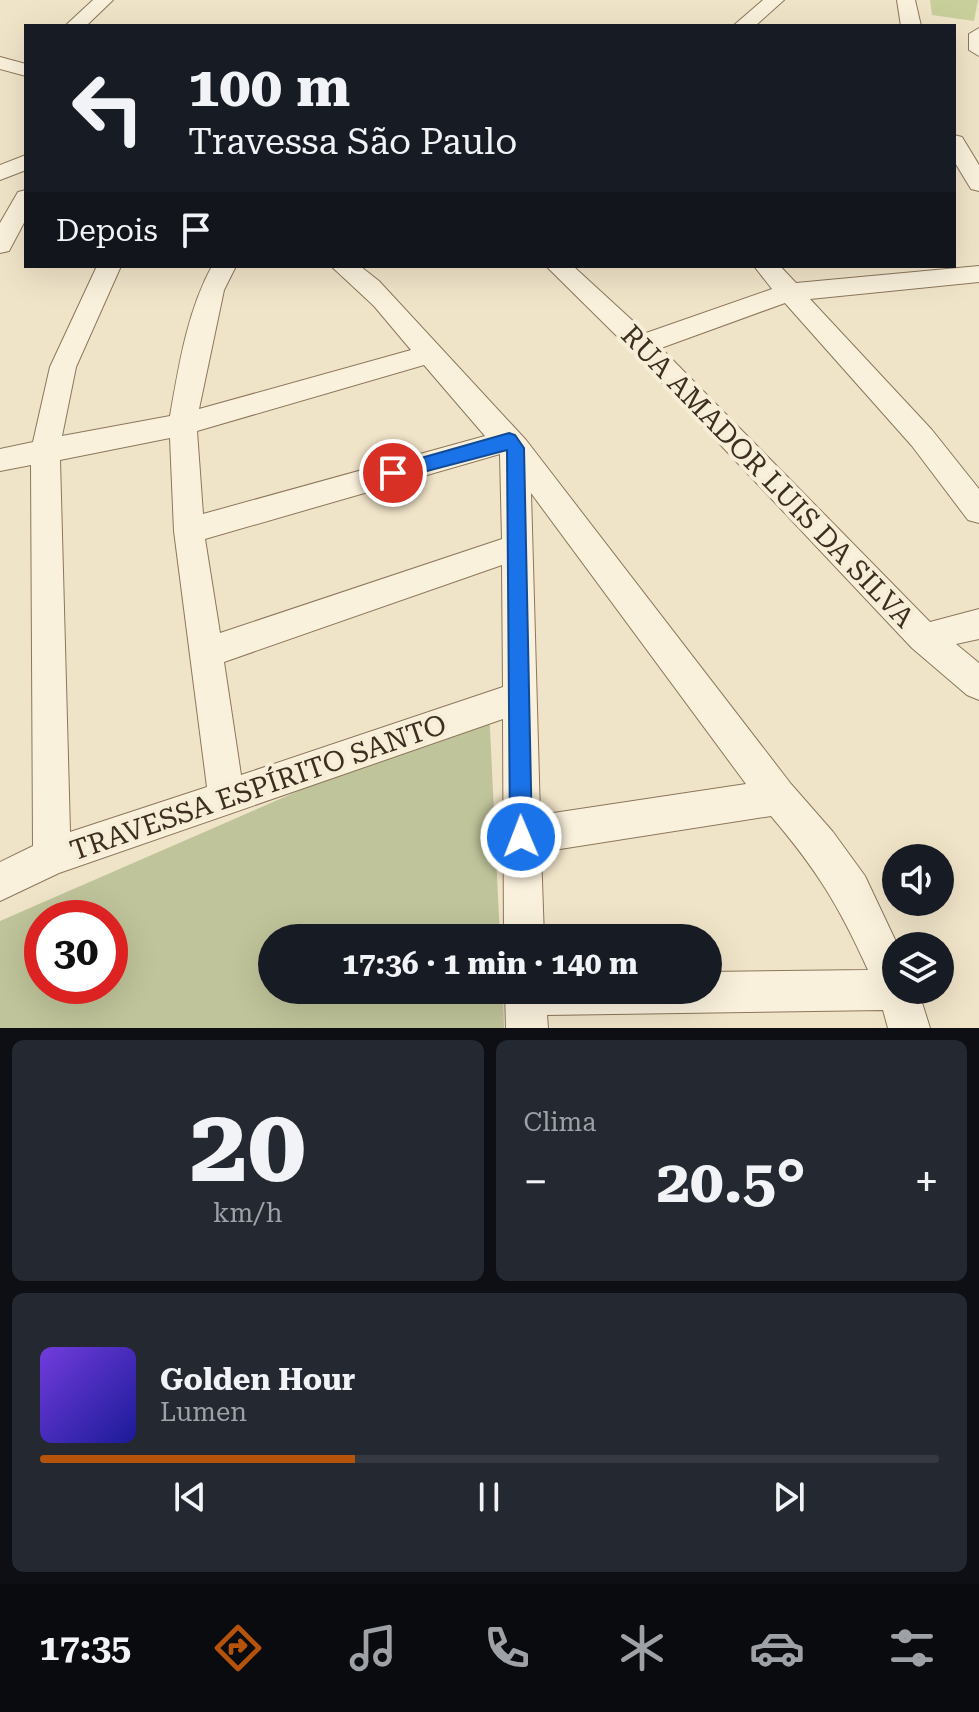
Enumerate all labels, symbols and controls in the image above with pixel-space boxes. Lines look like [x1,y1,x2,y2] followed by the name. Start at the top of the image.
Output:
[188,54,350,120] text: 100 m
[56,56,160,160] icon: left
[188,121,517,163] text: Travessa São Paulo
[174,208,218,252] icon: arrive
[56,213,158,248] text: Depois
[614,318,921,635] street label: RUA AMADOR LUIS DA SILVA
[359,439,427,507] pin
[371,451,415,495] icon: arrive
[65,707,451,867] street label: TRAVESSA ESPÍRITO SANTO
[479,795,563,879] position arrow
[882,844,954,1004] map controls
[882,844,954,916] button: sound
[24,900,128,1004] speed limit sign: 30
[882,932,954,1004] button: layers
[342,946,638,981] text: 17:36 · 1 min · 140 m
[190,1085,306,1206] text: 20
[524,1107,596,1137] text: Clima
[656,1146,806,1217] text: 20.5°
[524,1156,548,1208] text: −
[914,1156,939,1208] text: +
[213,1198,283,1228] text: km/h
[160,1362,355,1397] text: Golden Hour
[160,1397,247,1427] text: Lumen
[168,1475,212,1519] icon: previous
[467,1475,511,1519] icon: pause
[767,1475,811,1519] icon: next
[210,1620,266,1676] icon: directions
[345,1620,401,1676] icon: music
[479,1620,535,1676] icon: phone
[614,1620,670,1676] icon: climate
[749,1620,805,1676] icon: car
[884,1620,940,1676] icon: filters
[39,1627,131,1669] text: 17:35

